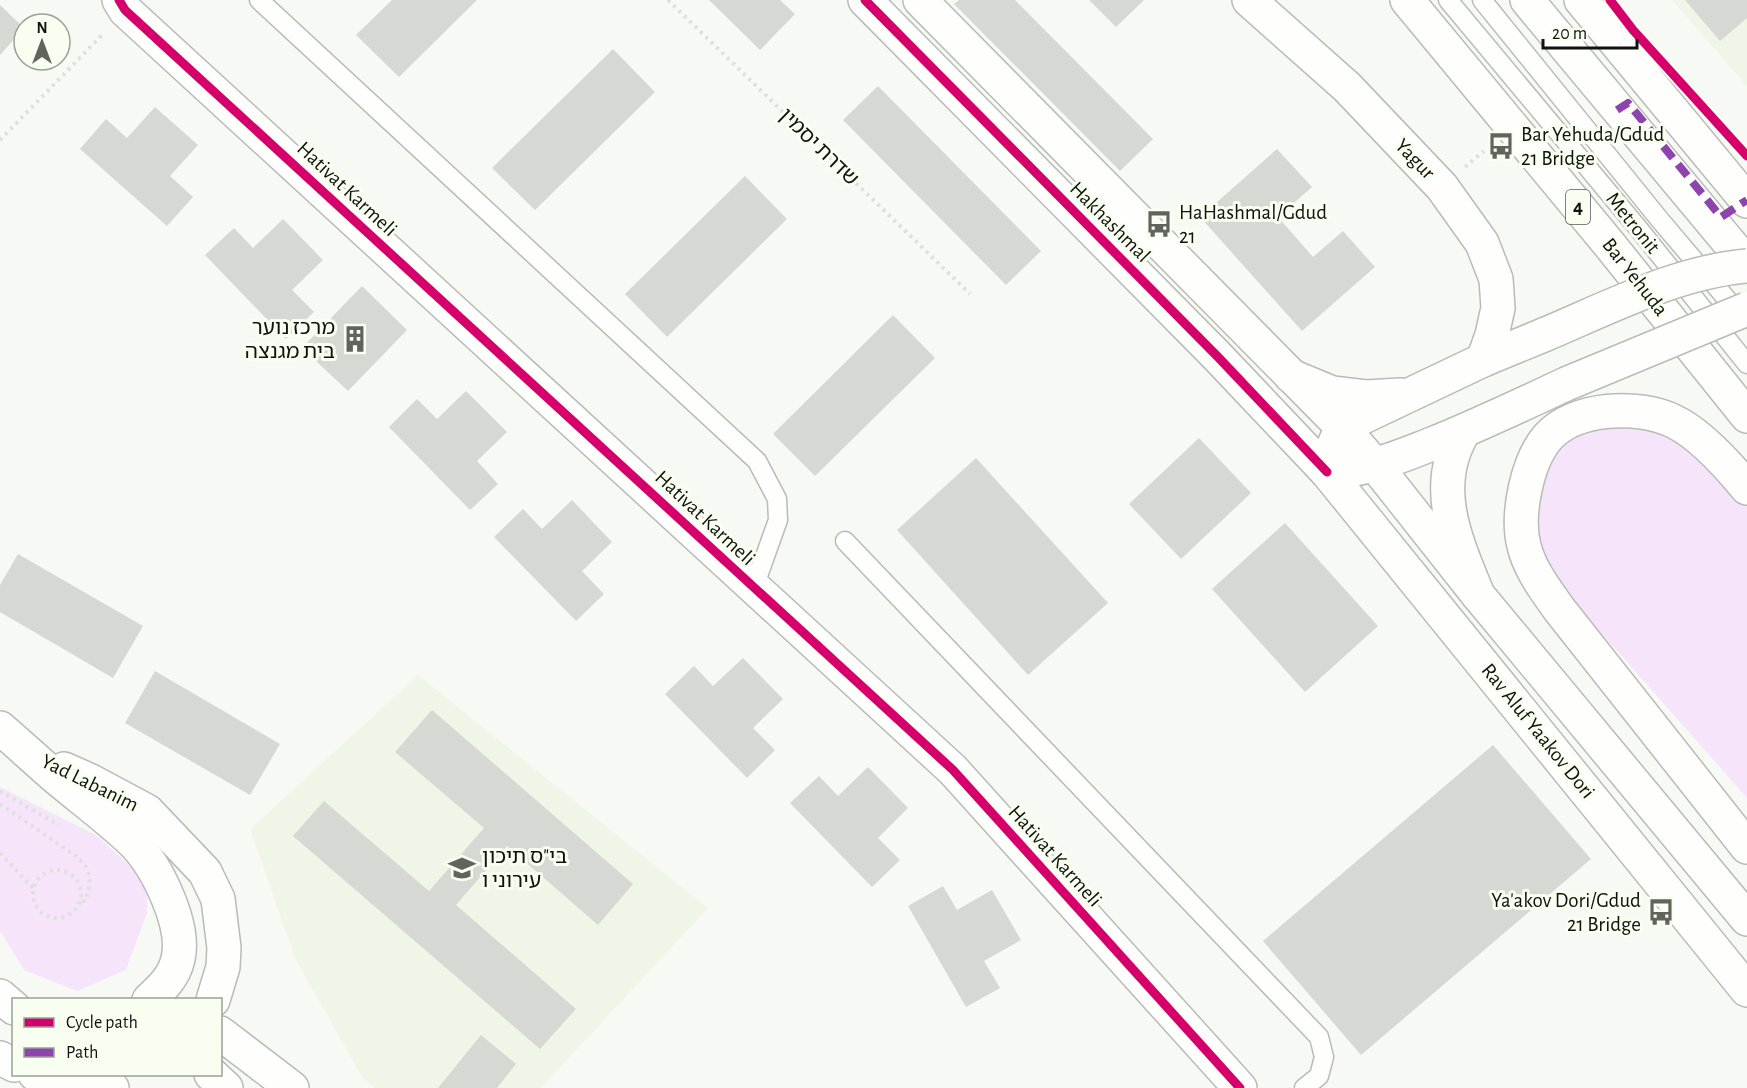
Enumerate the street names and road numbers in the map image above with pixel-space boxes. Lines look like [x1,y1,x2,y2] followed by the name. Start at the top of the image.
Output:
[775,104,863,190] street label: שדרת יסמין
[1391,135,1439,183] street label: Yagur
[293,138,401,240] street label: Hativat Karmeli
[1066,178,1154,266] street label: Hakhashmal
[1602,188,1664,258] street label: Metronit
[1566,190,1590,224] road number: 4
[1598,234,1672,320] street label: Bar Yehuda
[651,467,759,569] street label: Hativat Karmeli
[1477,660,1599,802] street label: Rav Aluf Yaakov Dori
[38,751,142,815] street label: Yad Labanim
[1004,801,1106,911] street label: Hativat Karmeli

